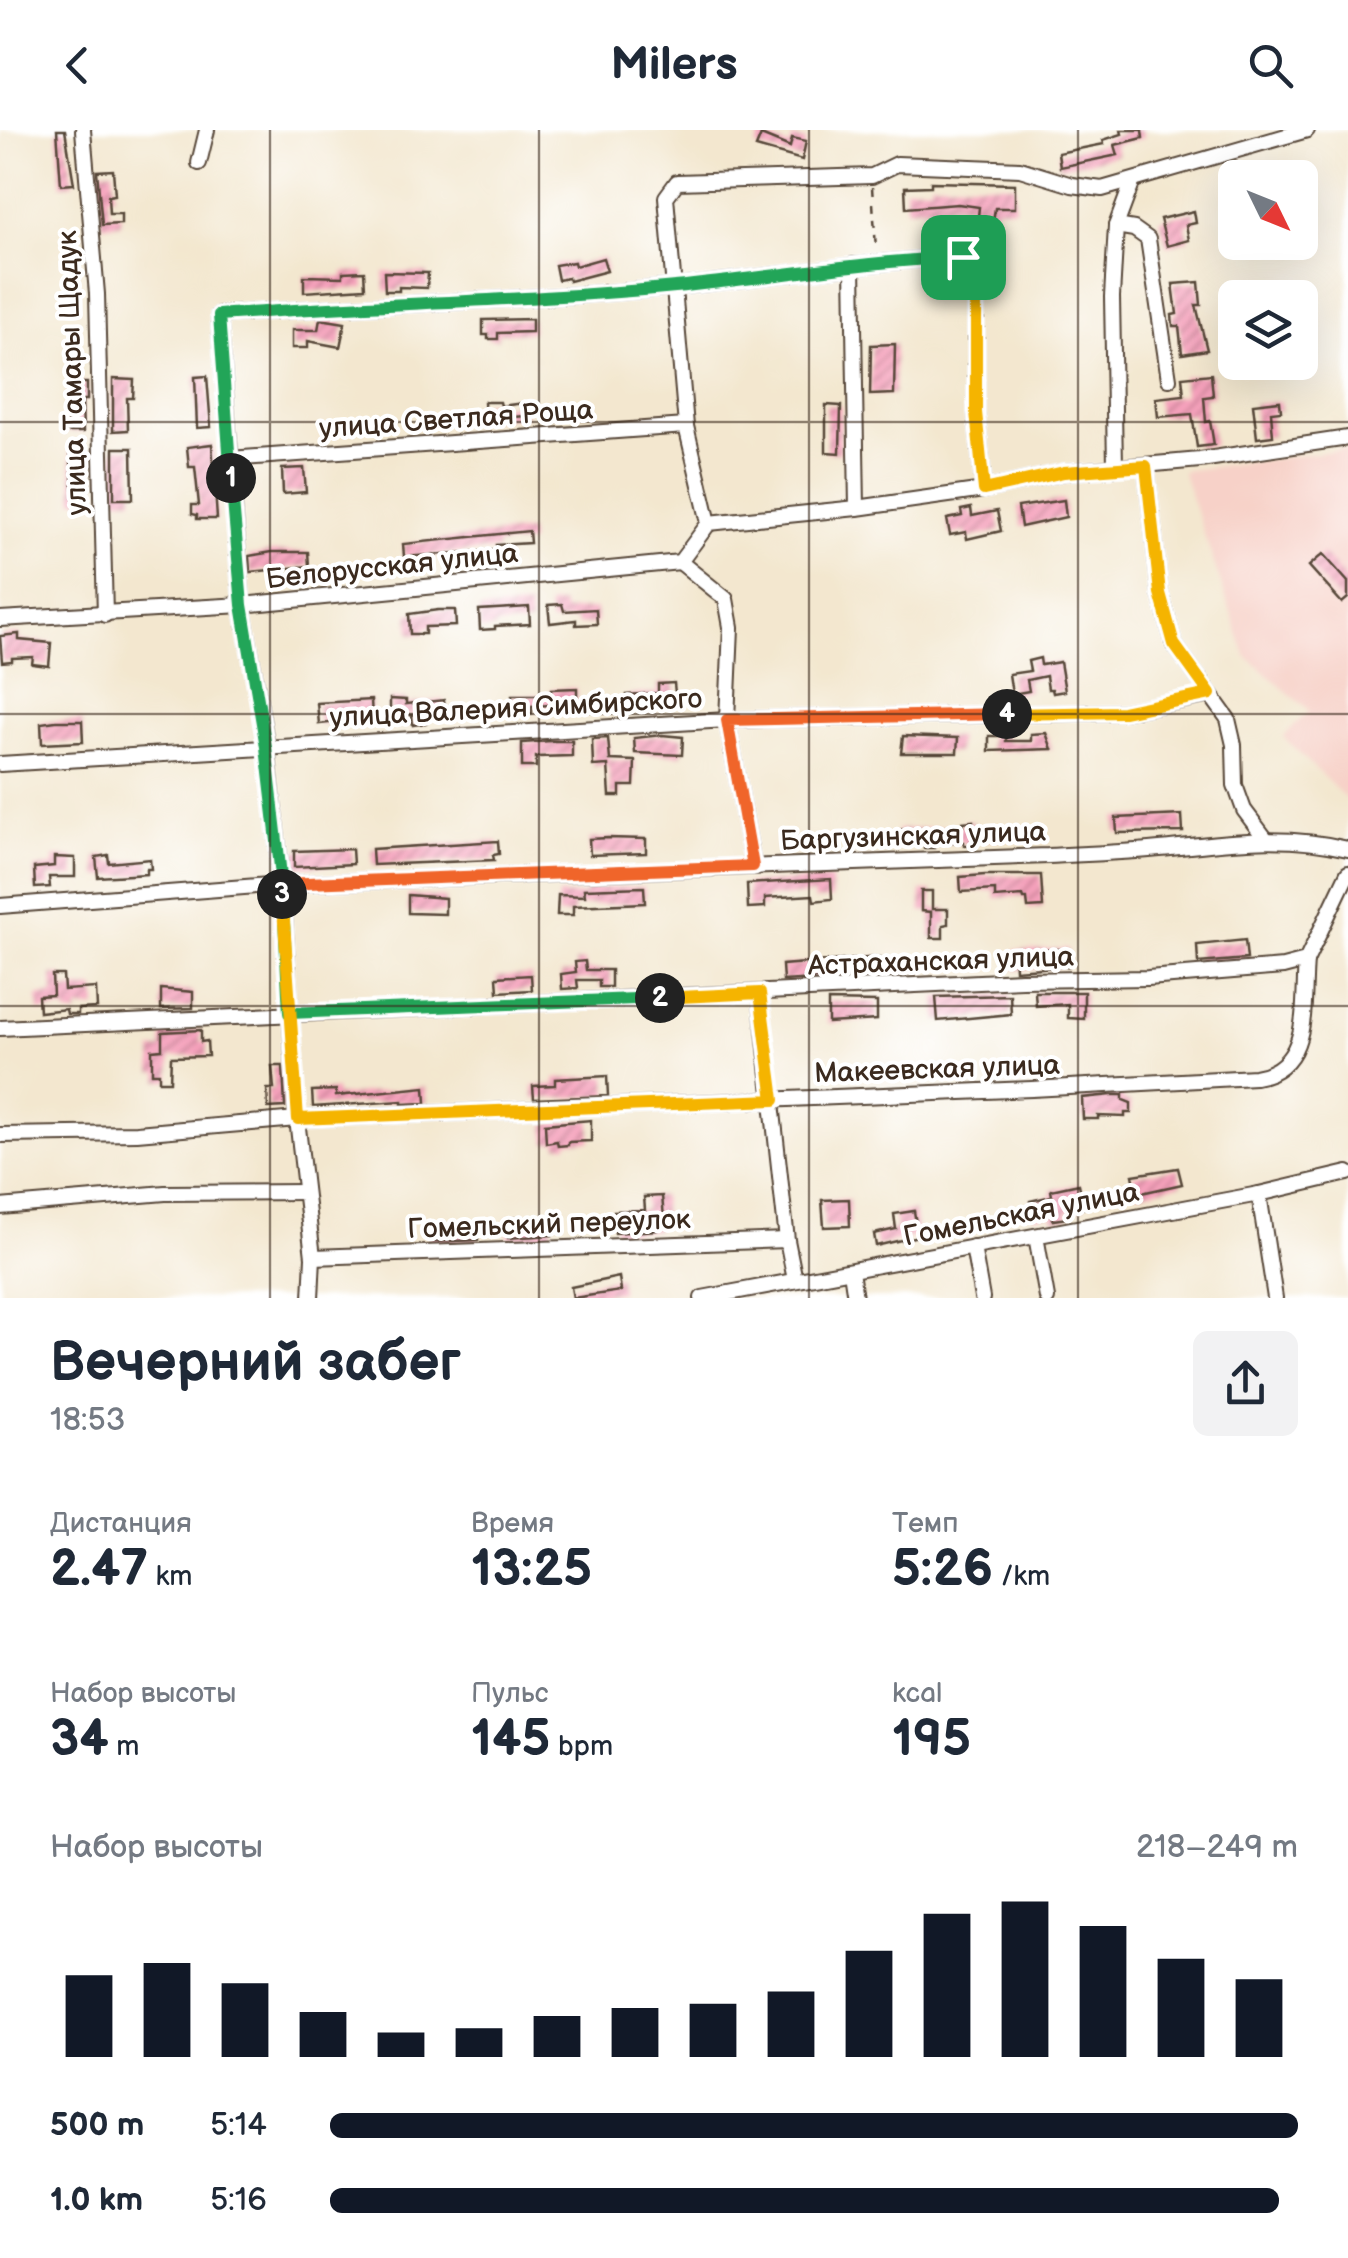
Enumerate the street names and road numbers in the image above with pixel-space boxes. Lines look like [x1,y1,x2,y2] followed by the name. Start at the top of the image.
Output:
[51,230,94,516] street label: улица Тамары Щадук
[318,393,595,446] street label: улица Светлая Роща
[264,537,520,596] street label: Белорусская улица
[329,682,703,735] street label: улица Валерия Симбирского
[780,815,1047,858] street label: Баргузинская улица
[806,940,1075,983] street label: Астраханская улица
[814,1049,1061,1090] street label: Макеевская улица
[901,1175,1142,1253] street label: Гомельская улица
[407,1203,691,1246] street label: Гомельский переулок

